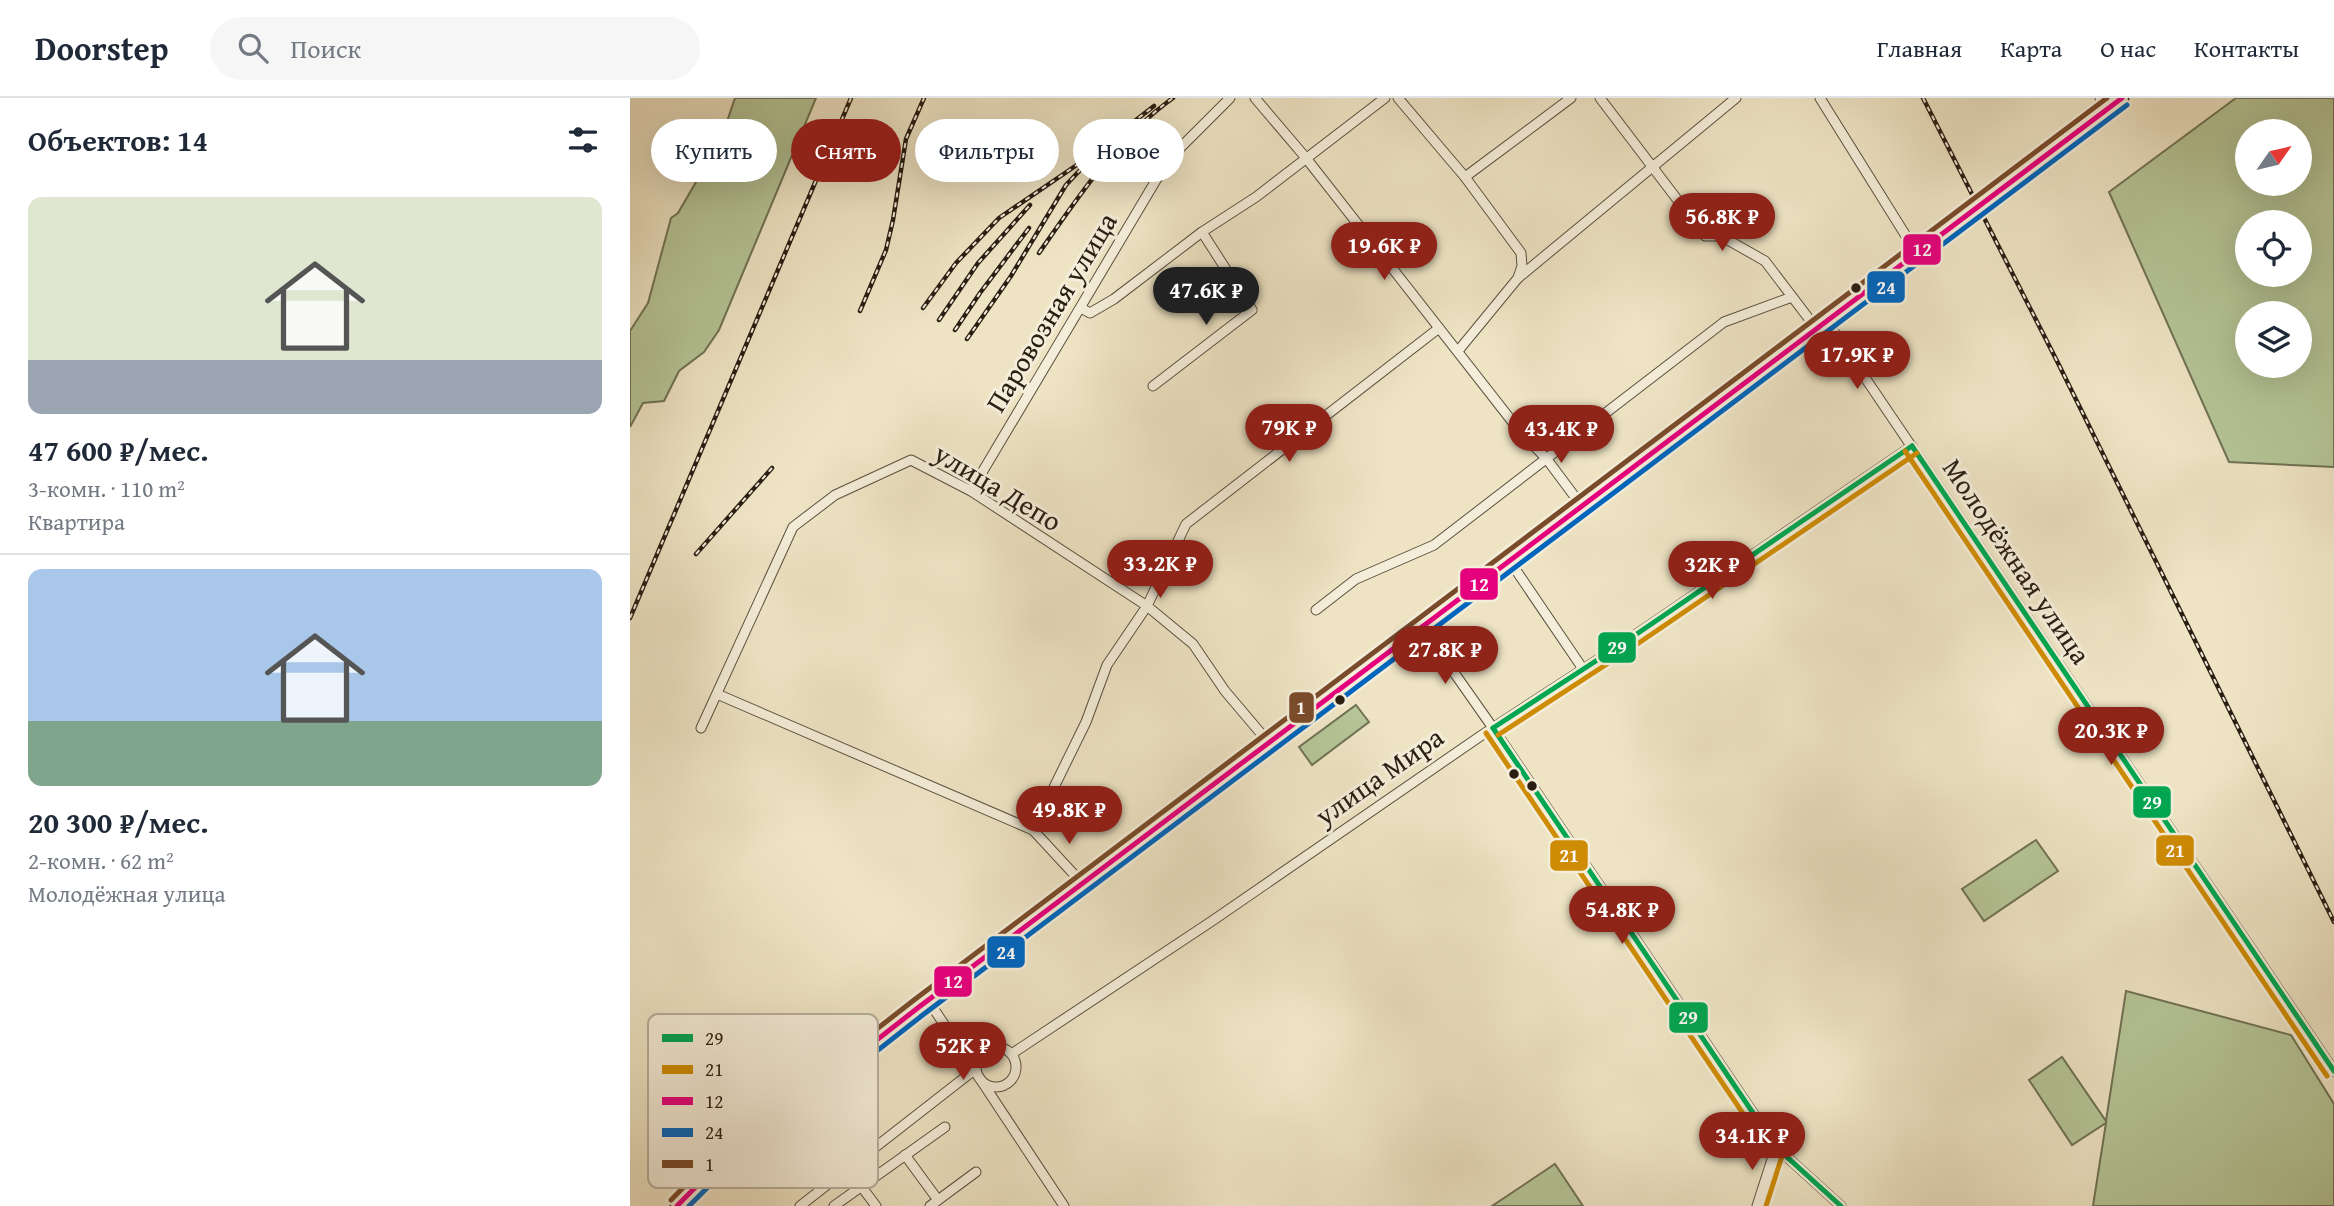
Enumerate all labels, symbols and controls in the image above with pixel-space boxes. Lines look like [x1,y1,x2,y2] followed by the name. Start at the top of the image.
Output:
[210,17,700,80] search box
[35,24,168,72] text: Doorstep
[234,29,272,67] icon: search
[290,29,361,68] text: Поиск
[1877,31,1962,66] text: Главная
[2000,31,2062,66] text: Карта
[2100,31,2156,66] text: О нас
[2194,31,2299,66] text: Контакты
[28,118,208,162] text: Объектов: 14
[651,119,777,182] chip: Купить
[791,119,901,182] chip: Снять
[915,119,1059,182] chip: Фильтры
[1073,119,1184,182] chip: Новое
[2235,119,2312,196] north arrow
[2235,119,2312,378] map controls
[564,121,602,159] icon: filters
[1657,194,1787,253] pin: 56.8K ₽
[1685,199,1759,232] text: 56.8K ₽
[975,204,1127,419] street label: Паровозная улица
[2235,210,2312,287] button: locate
[1319,222,1449,282] pin: 19.6K ₽
[1347,228,1421,261] text: 19.6K ₽
[1902,233,1942,266] line badge: 12
[1912,235,1932,263] text: 12
[252,243,378,369] icon: home
[1141,268,1271,327] pin: 47.6K ₽
[1866,270,1906,304] line badge: 24
[1169,273,1243,306] text: 47.6K ₽
[1876,273,1896,301] text: 24
[1849,281,1863,295] unlabelled marker
[2235,301,2312,378] button: layers
[1792,331,1922,391] pin: 17.9K ₽
[1820,337,1894,370] text: 17.9K ₽
[1240,404,1338,464] pin: 79K ₽
[1496,406,1626,465] pin: 43.4K ₽
[1261,410,1317,443] text: 79K ₽
[1524,411,1598,444] text: 43.4K ₽
[28,428,209,472] text: 47 600 ₽/мес.
[926,432,1070,541] street label: улица Депо
[1933,450,2102,672] street label: Молодёжная улица
[28,472,185,505] text: 3-комн. · 110 m²
[28,505,125,538] text: Квартира
[1095,540,1225,600] pin: 33.2K ₽
[1663,542,1761,601] pin: 32K ₽
[1123,546,1197,579] text: 33.2K ₽
[1684,547,1740,580] text: 32K ₽
[1459,567,1499,601] line badge: 12
[1469,570,1489,598] text: 12
[252,615,378,741] icon: home
[1380,626,1510,686] pin: 27.8K ₽
[1597,631,1637,664] line badge: 29
[1408,632,1482,665] text: 27.8K ₽
[1607,633,1627,661] text: 29
[1288,691,1315,724] line badge: 1
[1296,693,1306,721] text: 1
[1333,693,1347,707] unlabelled marker
[2046,708,2176,767] pin: 20.3K ₽
[2074,713,2148,746] text: 20.3K ₽
[1305,716,1452,836] street label: улица Мира
[1507,767,1521,781] unlabelled marker
[1525,779,1539,793] unlabelled marker
[2132,785,2172,819] line badge: 29
[1004,786,1134,846] pin: 49.8K ₽
[2142,788,2162,816] text: 29
[1032,792,1106,825] text: 49.8K ₽
[28,800,209,844] text: 20 300 ₽/мес.
[2155,834,2195,867] line badge: 21
[2165,836,2185,864] text: 21
[1549,839,1589,872] line badge: 21
[1559,841,1579,869] text: 21
[28,844,174,877] text: 2-комн. · 62 m²
[28,877,225,910] text: Молодёжная улица
[1557,886,1687,946] pin: 54.8K ₽
[1585,892,1659,925] text: 54.8K ₽
[986,935,1026,969] line badge: 24
[996,938,1016,966] text: 24
[933,965,973,998] line badge: 12
[943,967,963,995] text: 12
[1668,1001,1709,1034] line badge: 29
[1678,1003,1698,1031] text: 29
[648,1014,878,1188] legend
[914,1023,1012,1082] pin: 52K ₽
[705,1024,723,1052] text: 29
[935,1028,991,1061] text: 52K ₽
[705,1055,723,1083] text: 21
[705,1087,723,1115] text: 12
[1687,1112,1817,1172] pin: 34.1K ₽
[705,1118,723,1146] text: 24
[1715,1118,1789,1151] text: 34.1K ₽
[705,1150,714,1178] text: 1

